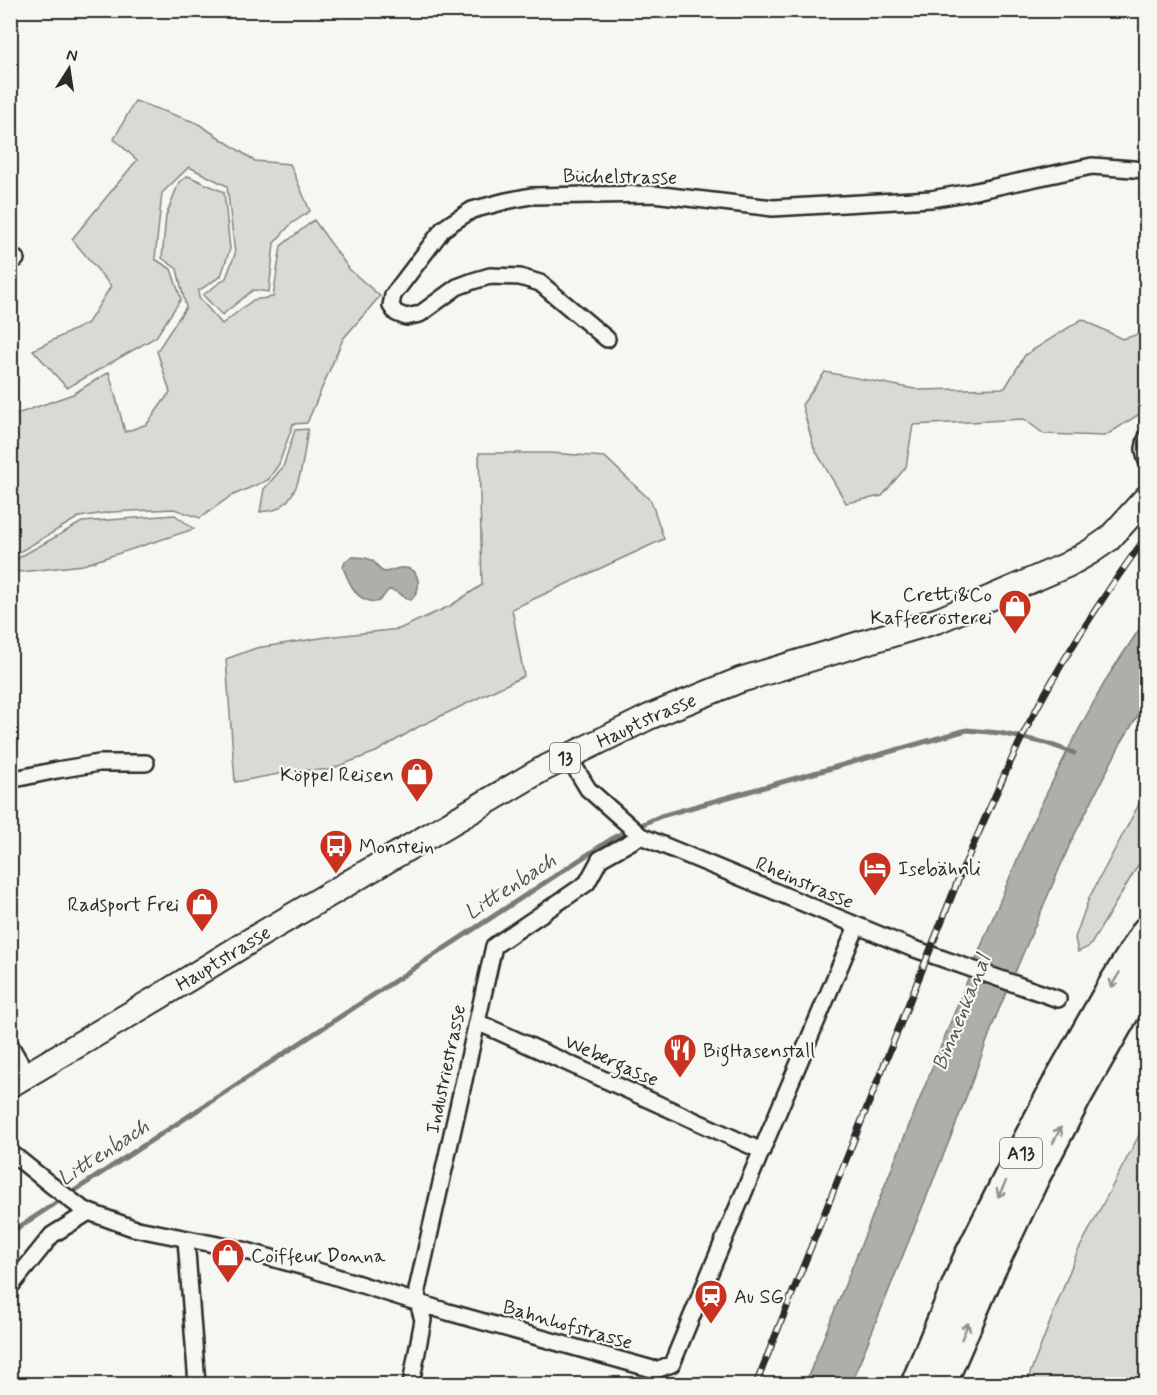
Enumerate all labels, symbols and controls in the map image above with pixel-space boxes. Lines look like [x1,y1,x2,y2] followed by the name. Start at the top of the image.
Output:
[39,39,99,99] north arrow
[64,44,79,67] text: N
[563,163,677,192] street label: Büchelstrasse
[870,582,992,632] place label: Cretti&Co Kaffeerösterei
[997,588,1033,635] shop icon: Cretti&Co Kaffeerösterei
[592,687,701,756] street label: Hauptstrasse
[550,743,580,773] road number: 13
[399,756,435,803] shop icon: Köppel Reisen
[280,762,394,789] place label: Köppel Reisen
[318,828,354,875] bus stop icon: Monstein
[359,834,434,861] place label: Monstein
[460,847,562,927] water label: Littenbach
[857,850,893,897] hotel icon: Isebähnli
[751,851,858,916] street label: Rheinstrasse
[898,856,981,883] place label: Isebähnli
[184,886,220,933] shop icon: Radsport Frei
[67,892,179,919] place label: Radsport Frei
[171,920,276,998] street label: Hauptstrasse
[926,949,999,1074] water label: Binnenkanal
[1109,971,1121,988] one-way arrow
[420,1002,473,1136] street label: Industriestrasse
[559,1029,663,1096] street label: Webergasse
[662,1032,698,1079] restaurant icon: BigHasenstall
[703,1038,815,1067] place label: BigHasenstall
[53,1113,155,1193] water label: Littenbach
[1052,1127,1063,1145] one-way arrow
[1000,1138,1042,1168] road number: A13
[996,1179,1008,1197] one-way arrow
[210,1237,246,1284] shop icon: Coiffeur Donna
[251,1243,387,1270] place label: Coiffeur Donna
[693,1278,729,1325] station icon: Au SG
[734,1284,784,1311] place label: Au SG
[500,1294,636,1357] street label: Bahnhofstrasse
[960,1322,971,1340] one-way arrow

